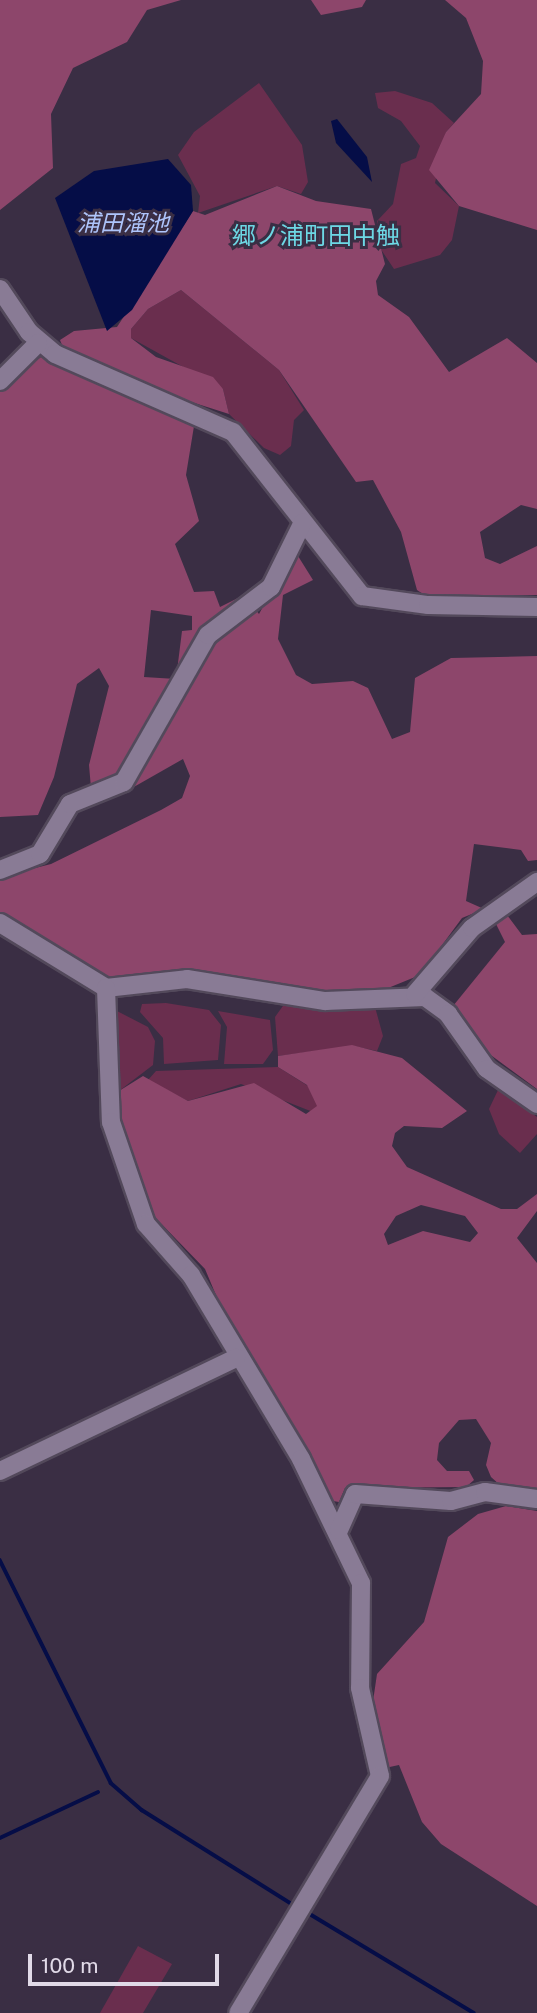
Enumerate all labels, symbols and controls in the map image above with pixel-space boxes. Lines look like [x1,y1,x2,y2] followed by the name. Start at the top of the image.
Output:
[77,209,169,237] water label: 浦田溜池
[232,222,400,250] district label: 郷ノ浦町田中触
[32,1940,222,1984] scale bar
[41,1953,98,1978] text: 100 m

